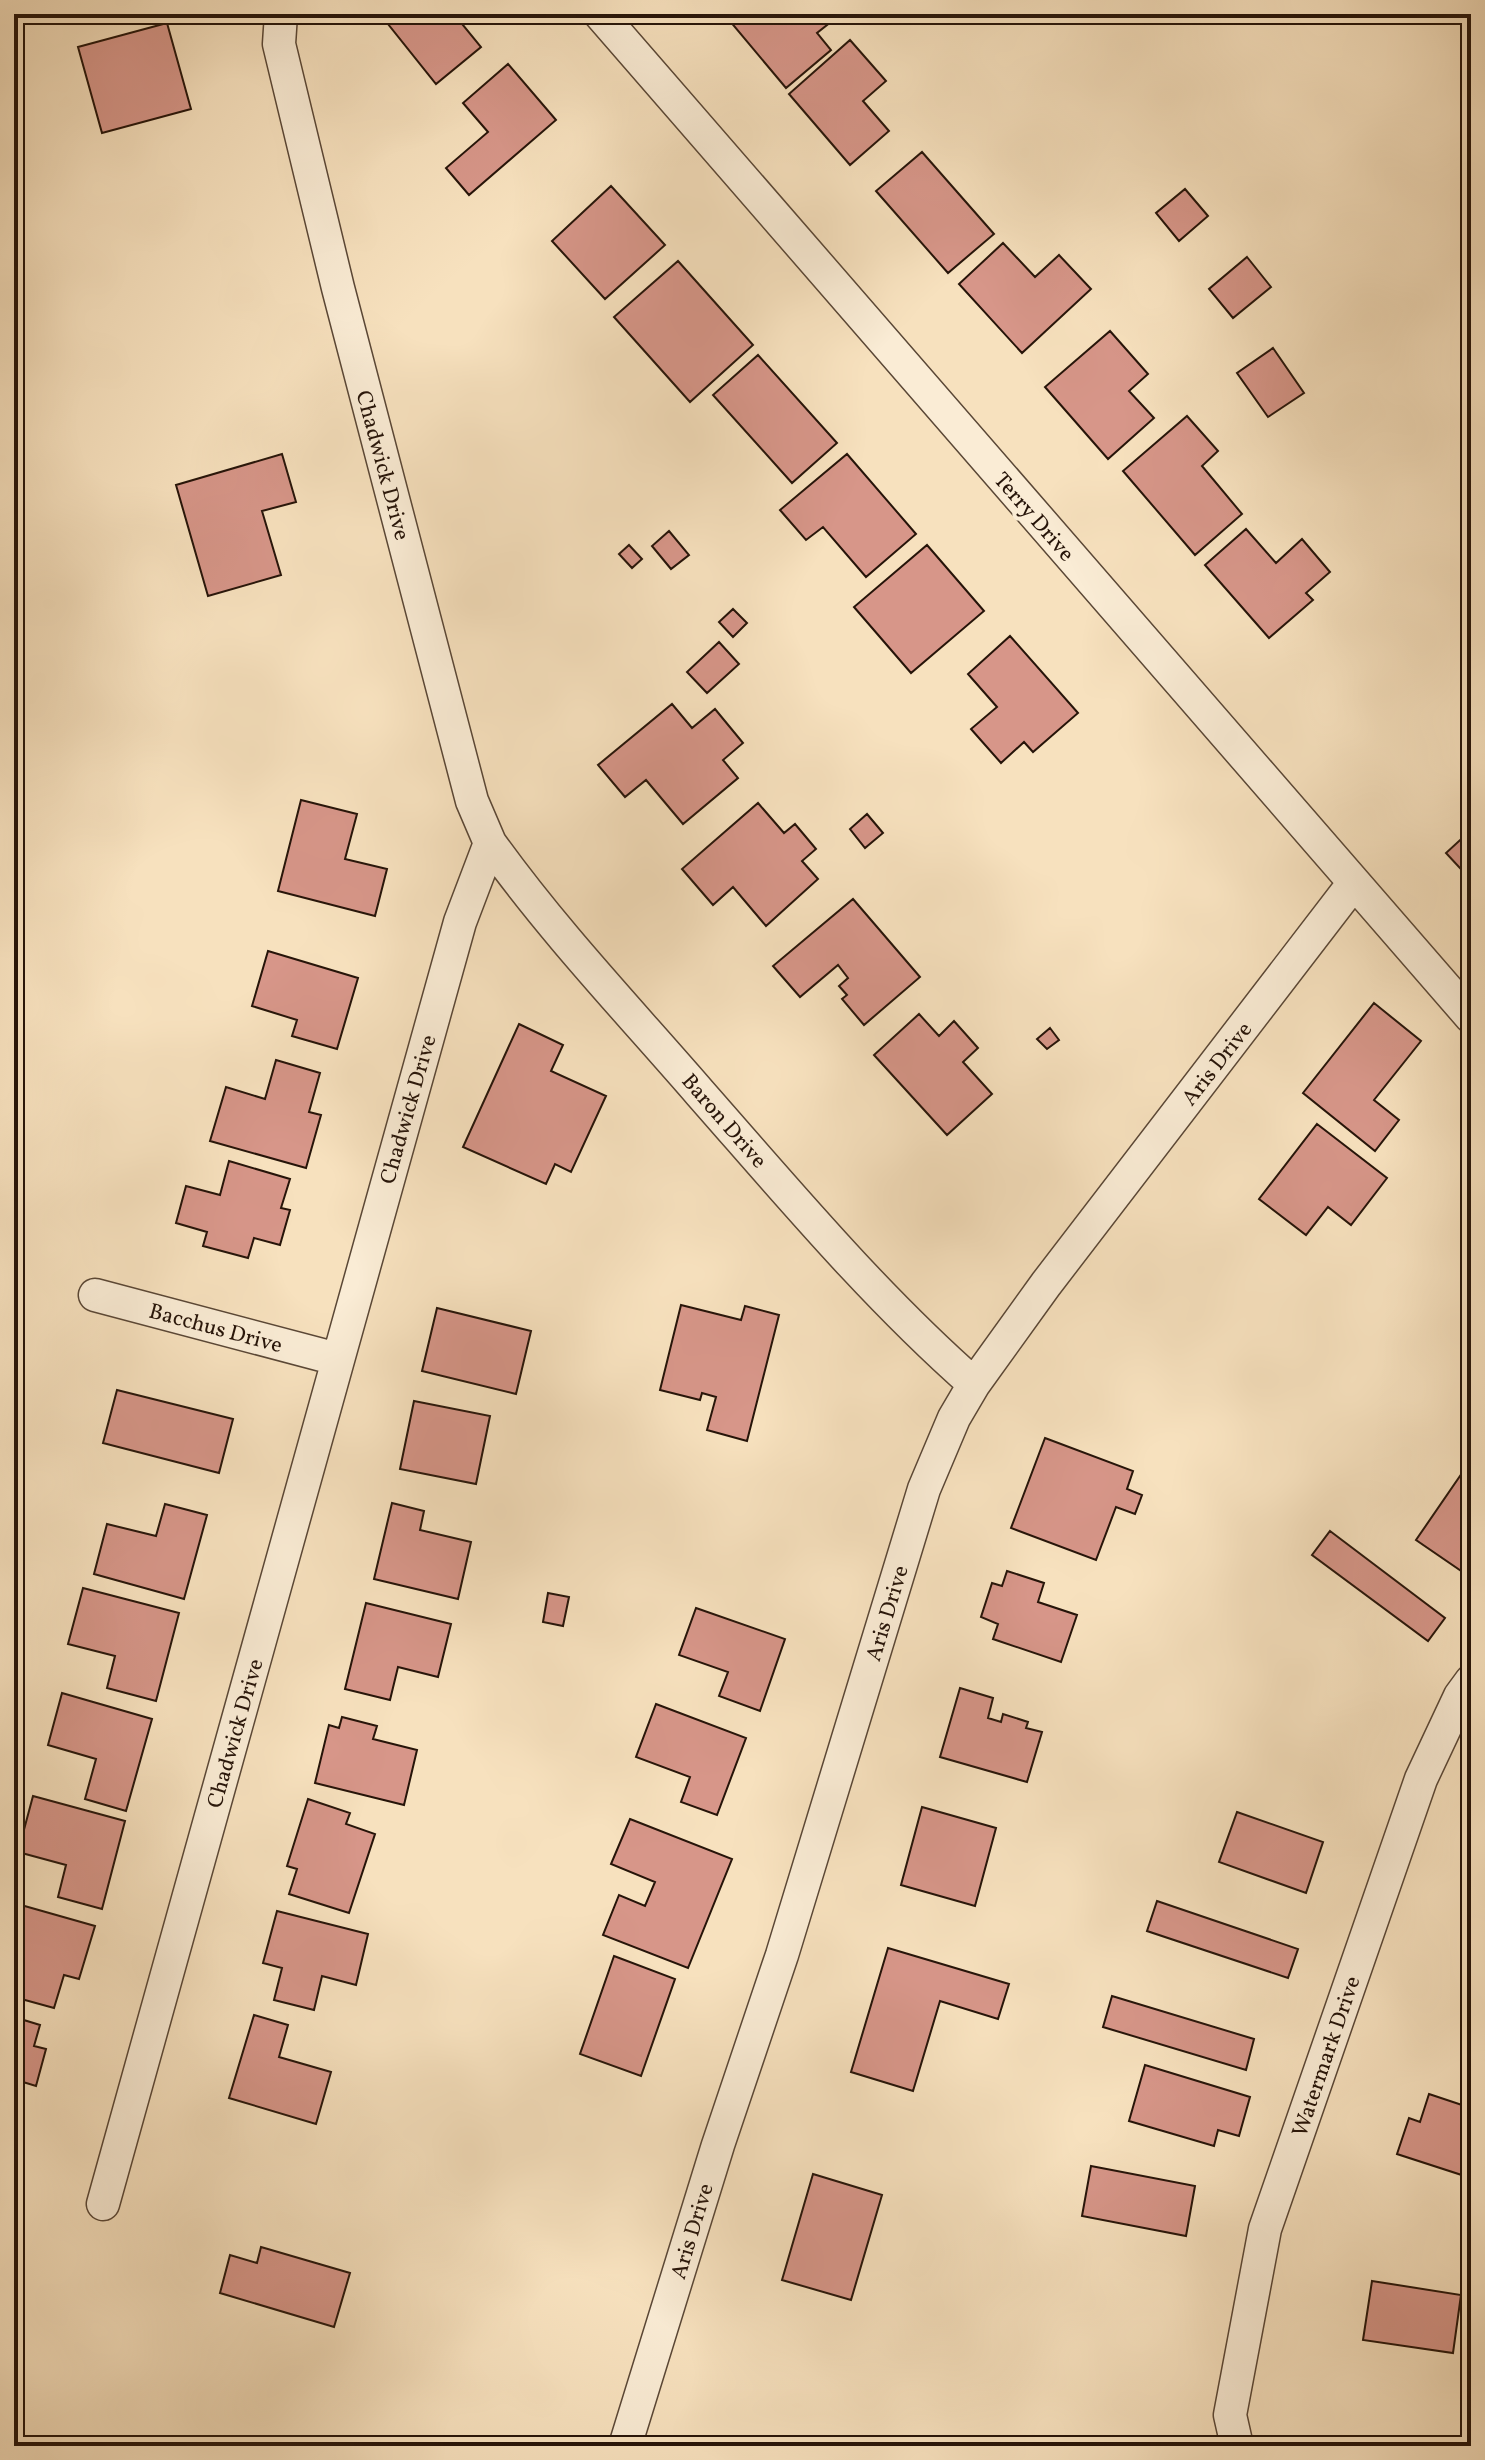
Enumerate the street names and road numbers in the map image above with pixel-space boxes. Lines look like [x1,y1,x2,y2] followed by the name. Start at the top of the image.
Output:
[347,387,416,544] street label: Chadwick Drive
[985,466,1081,569] street label: Terry Drive
[1175,1016,1261,1113] street label: Aris Drive
[373,1031,446,1188] street label: Chadwick Drive
[673,1067,773,1176] street label: Baron Drive
[145,1297,285,1362] street label: Bacchus Drive
[859,1562,918,1666] street label: Aris Drive
[200,1655,273,1812] street label: Chadwick Drive
[1285,1972,1369,2141] street label: Watermark Drive
[664,2180,723,2284] street label: Aris Drive

